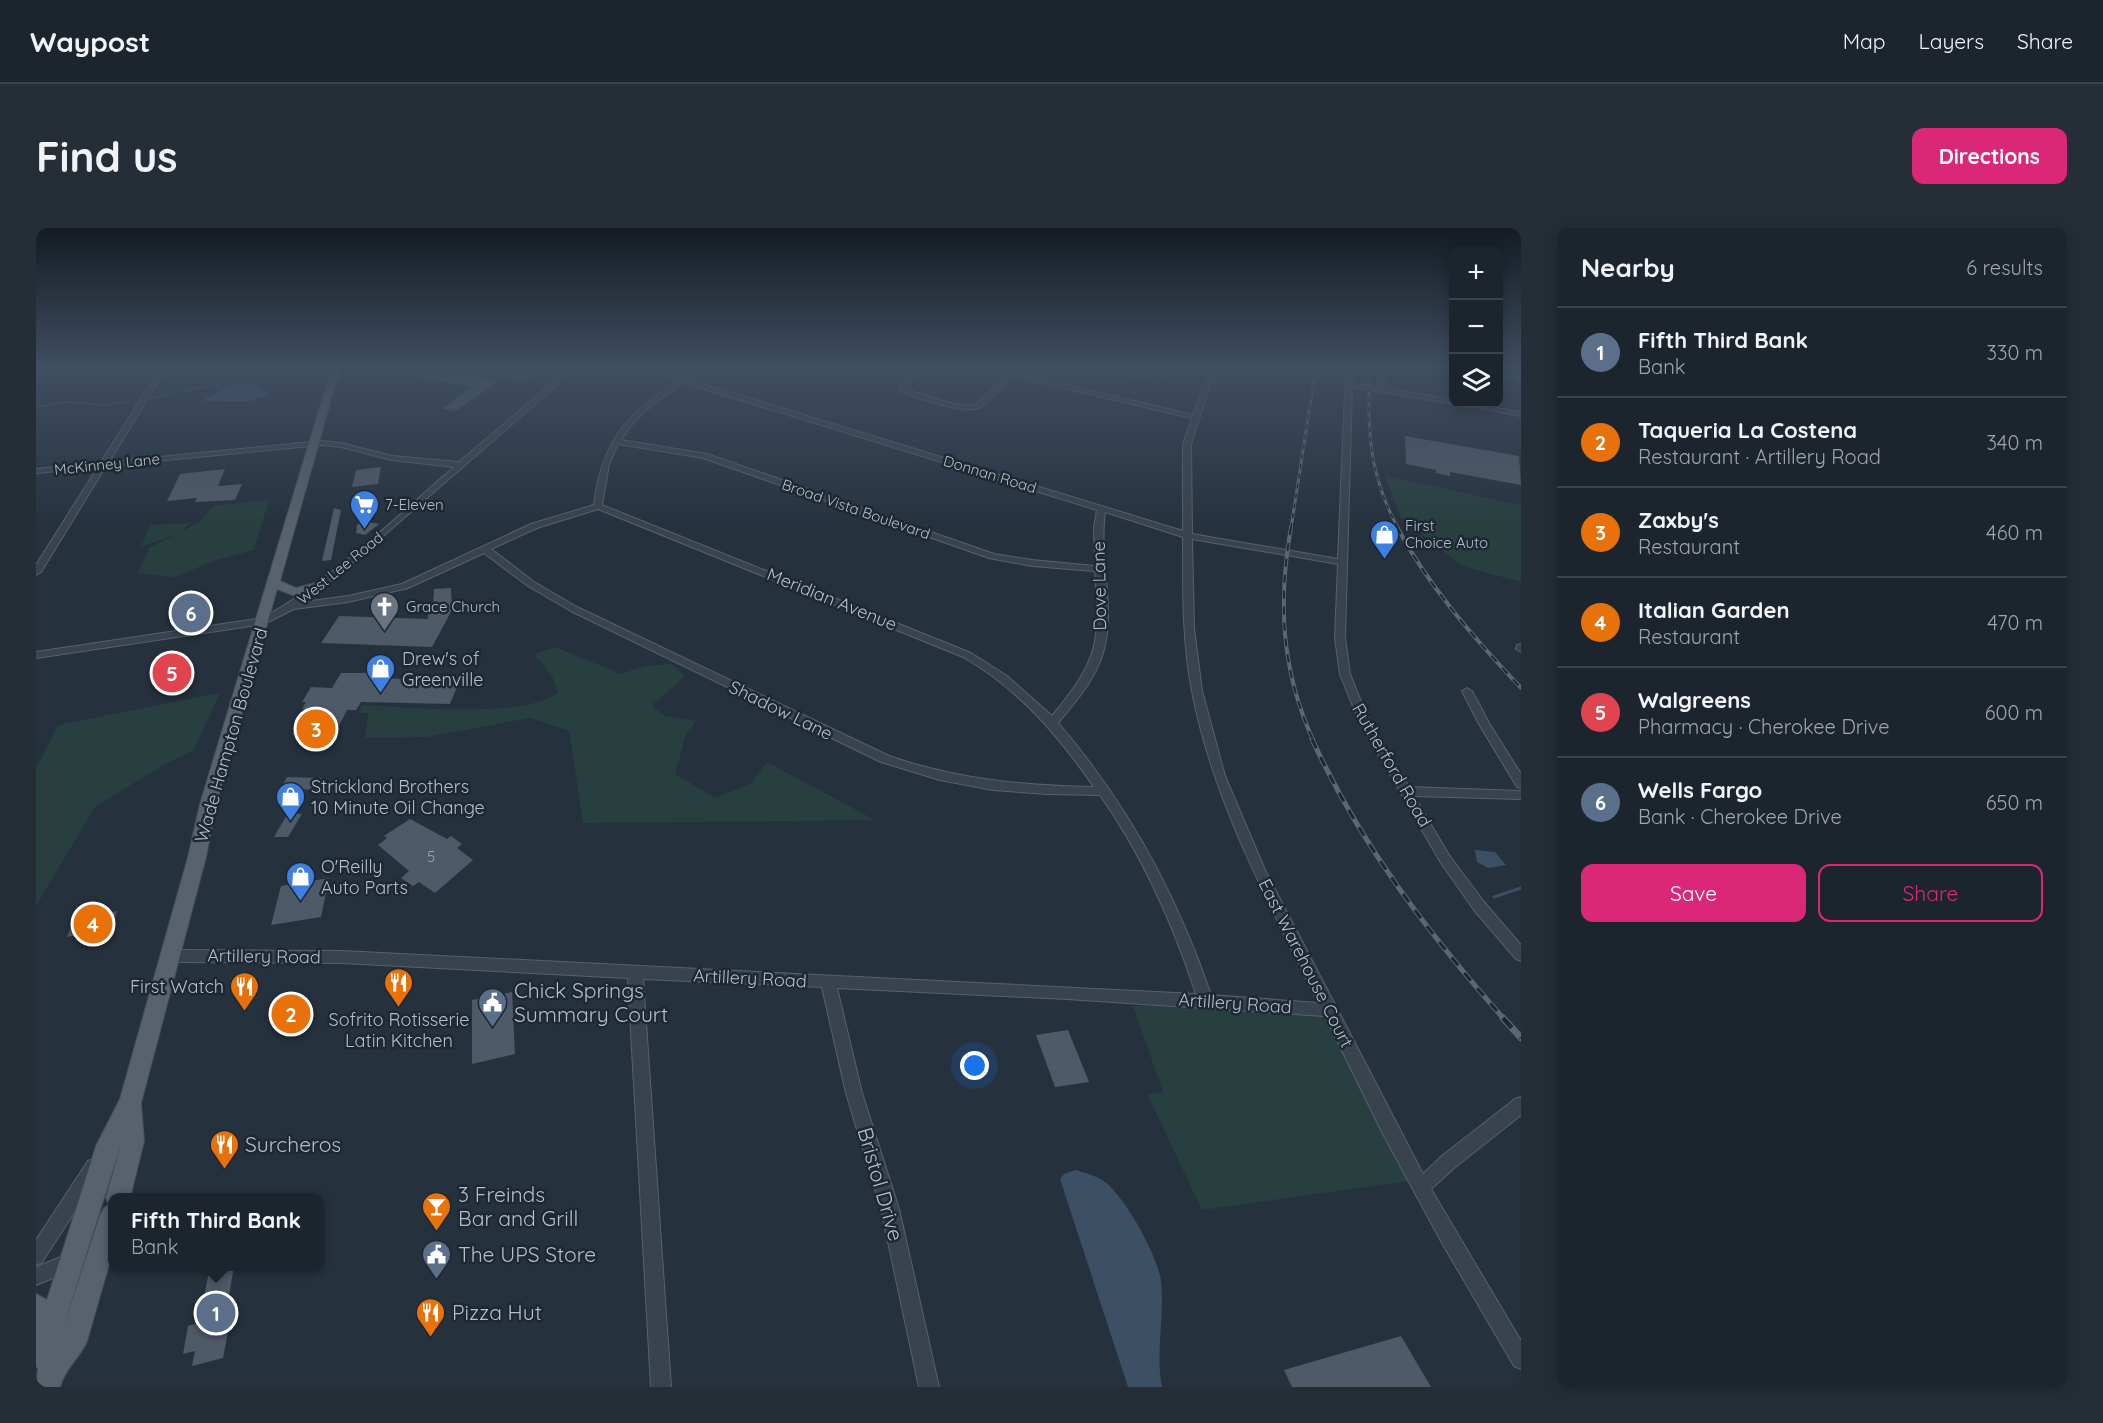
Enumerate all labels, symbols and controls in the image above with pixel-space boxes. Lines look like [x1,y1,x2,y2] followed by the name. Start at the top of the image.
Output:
[30,24,150,59] text: Waypost
[1843,28,1886,54] text: Map
[1919,28,1984,54] text: Layers
[2017,28,2073,54] text: Share
[1912,128,2067,184] button: Directions
[36,130,178,183] text: Find us
[1449,246,1503,408] map controls
[1449,246,1503,300] button: +
[1581,251,1675,284] text: Nearby
[1966,255,2043,280] text: 6 results
[1449,300,1503,354] button: −
[1638,326,1808,354] text: Fifth Third Bank
[1597,340,1604,365] text: 1
[1986,340,2043,365] text: 330 m
[1449,354,1503,408] button: layers
[1638,354,1685,379] text: Bank
[1638,416,1857,444] text: Taqueria La Costena
[1595,430,1606,455] text: 2
[1986,430,2043,455] text: 340 m
[1638,444,1881,469] text: Restaurant · Artillery Road
[53,449,161,479] street label: McKinney Lane
[941,451,1039,497] street label: Donnan Road
[779,475,933,543] street label: Broad Vista Boulevard
[348,488,380,530] supermarket icon: 7-Eleven
[385,495,444,514] place label: 7-Eleven
[1638,506,1719,534] text: Zaxby's
[1405,516,1488,552] place label: First Choice Auto
[1368,518,1400,560] shop icon: First Choice Auto
[1595,520,1606,545] text: 3
[1986,520,2043,545] text: 460 m
[293,528,387,608] street label: West Lee Road
[1638,534,1740,559] text: Restaurant
[1087,541,1111,631] street label: Dove Lane
[764,562,900,636] street label: Meridian Avenue
[172,590,210,636] pin: 6
[369,590,401,632] church icon: Grace Church
[1638,596,1790,624] text: Italian Garden
[406,597,500,616] place label: Grace Church
[1595,610,1606,635] text: 4
[1987,610,2043,635] text: 470 m
[1638,624,1740,649] text: Restaurant
[189,625,273,845] street label: Wade Hampton Boulevard
[402,647,483,691] place label: Drew's of Greenville
[152,650,192,696] pin: 5
[365,652,397,694] shop icon: Drew's of Greenville
[725,675,837,745] street label: Shadow Lane
[1638,686,1751,714] text: Walgreens
[1347,699,1437,831] street label: Rutherford Road
[1595,700,1606,725] text: 5
[1985,700,2043,725] text: 600 m
[296,706,336,752] pin: 3
[1638,714,1890,739] text: Pharmacy · Cherokee Drive
[311,775,485,819] place label: Strickland Brothers 10 Minute Oil Change
[1638,776,1762,804] text: Wells Fargo
[274,780,306,822] shop icon: Strickland Brothers 10 Minute Oil Change
[1595,790,1606,815] text: 6
[1986,790,2043,815] text: 650 m
[1638,804,1842,829] text: Bank · Cherokee Drive
[427,847,435,866] house number: 5
[321,855,408,899] place label: O'Reilly Auto Parts
[284,860,316,902] shop icon: O'Reilly Auto Parts
[1581,864,1806,922] button: Save
[1818,864,2043,922] button: Share
[1253,875,1359,1051] street label: East Warehouse Court
[74,902,112,946] pin: 4
[207,944,321,968] street label: Artillery Road
[693,964,807,992] street label: Artillery Road
[383,966,415,1008] restaurant icon: Sofrito Rotisserie Latin Kitchen
[229,970,261,1012] restaurant icon: First Watch
[130,975,224,998] place label: First Watch
[514,977,668,1027] place label: Chick Springs Summary Court
[477,986,509,1028] public building icon: Chick Springs Summary Court
[1178,988,1292,1018] street label: Artillery Road
[272,992,310,1036] pin: 2
[329,1008,469,1052] place label: Sofrito Rotisserie Latin Kitchen
[960,1051,989,1080] your location
[852,1124,910,1244] street label: Bristol Drive
[208,1128,240,1170] restaurant icon: Surcheros
[245,1131,341,1157] place label: Surcheros
[458,1181,578,1231] place label: 3 Freinds Bar and Grill
[421,1190,453,1232] bar icon: 3 Freinds Bar and Grill
[108,1193,324,1271] popup
[131,1206,301,1234] text: Fifth Third Bank
[131,1234,178,1259] text: Bank
[421,1238,453,1280] public building icon: The UPS Store
[458,1241,596,1267] place label: The UPS Store
[196,1290,236,1336] pin: 1
[415,1296,447,1338] restaurant icon: Pizza Hut
[452,1299,542,1325] place label: Pizza Hut

